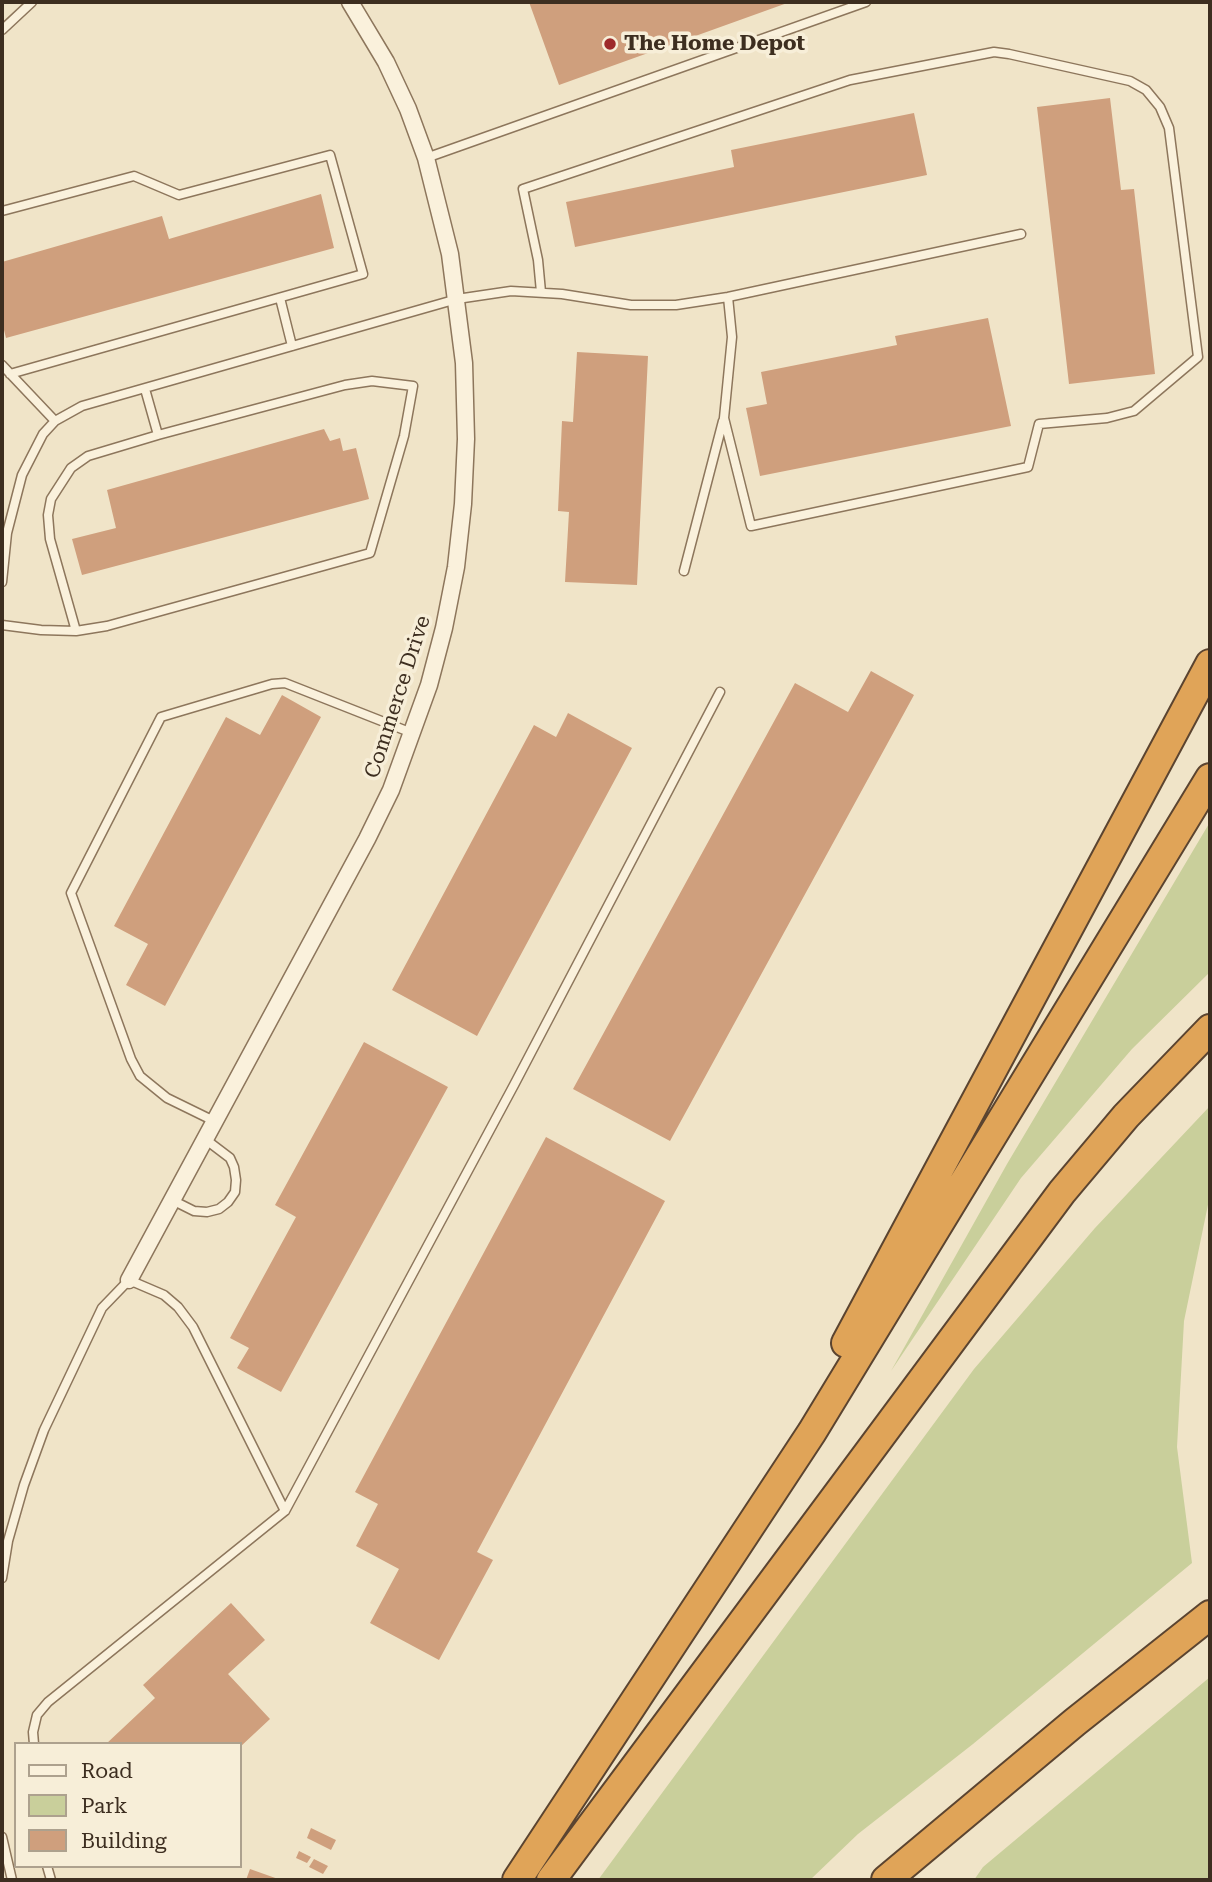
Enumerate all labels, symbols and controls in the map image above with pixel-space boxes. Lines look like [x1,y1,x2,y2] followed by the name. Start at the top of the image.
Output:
[624,31,805,57] place label: The Home Depot
[602,36,618,52] marker: The Home Depot
[360,612,436,782] street label: Commerce Drive
[14,1742,242,1868] legend
[81,1759,133,1783] text: Road
[81,1794,127,1818] text: Park
[81,1829,167,1853] text: Building

